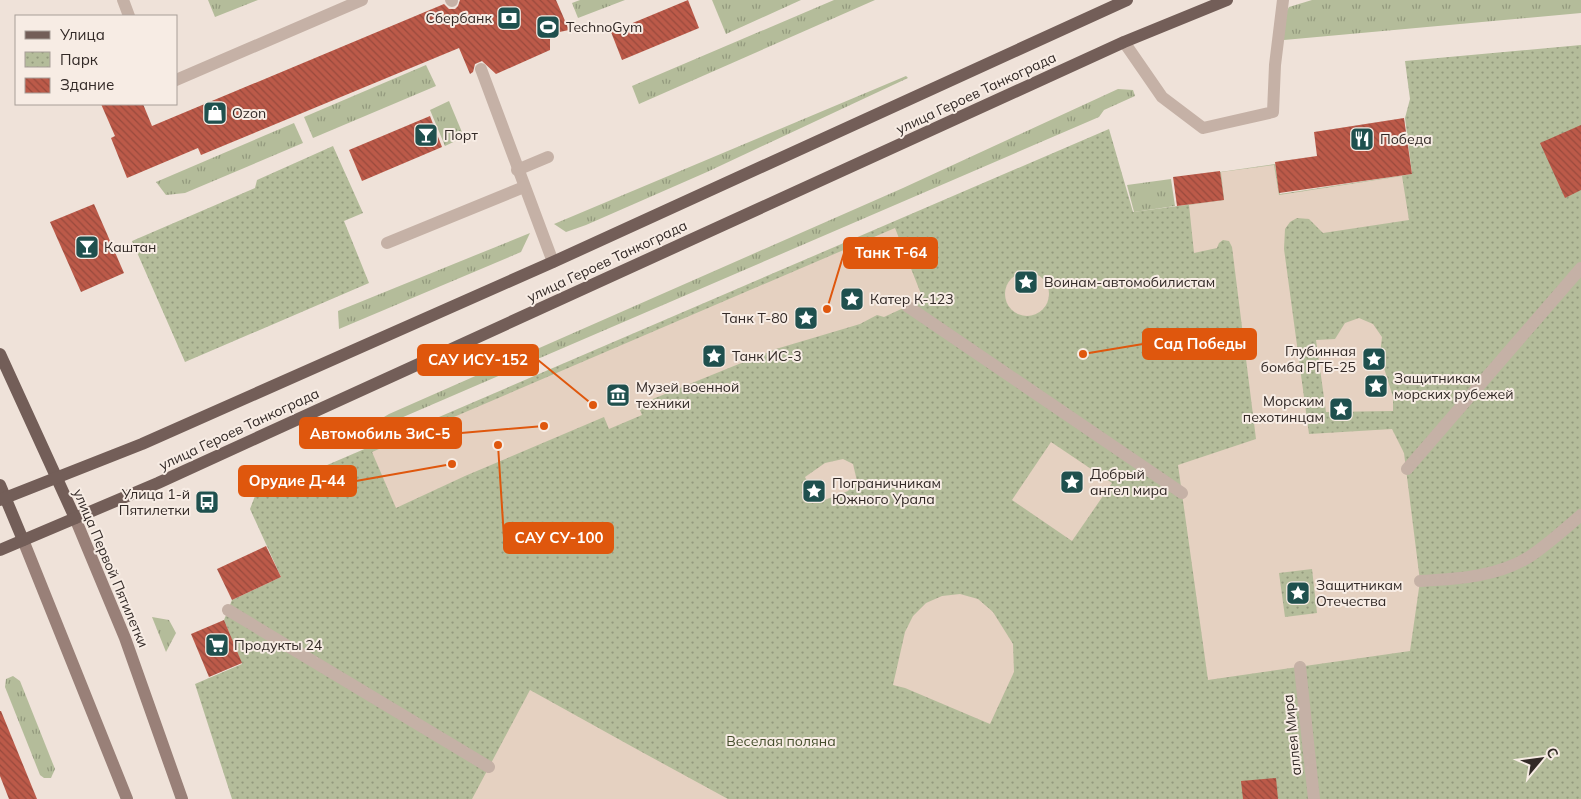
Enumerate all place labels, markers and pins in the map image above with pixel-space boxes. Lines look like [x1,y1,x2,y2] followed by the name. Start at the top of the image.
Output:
[496,5,522,31] bank icon: Сбербанк
[425,9,492,27] place label: Сбербанк
[535,14,561,40] sports icon: TechnoGym
[566,18,642,36] place label: TechnoGym
[202,100,228,126] shop icon: Ozon
[232,104,266,122] place label: Ozon
[413,122,439,148] bar icon: Порт
[444,126,478,144] place label: Порт
[1349,126,1375,152] restaurant icon: Победа
[1380,130,1432,148] place label: Победа
[74,234,100,260] bar icon: Каштан
[104,238,156,256] place label: Каштан
[844,238,937,268] callout: Танк Т-64
[1013,269,1039,295] place icon: Воинам-автомобилистам
[1044,273,1215,291] place label: Воинам-автомобилистам
[839,286,865,312] place icon: Катер К-123
[870,290,954,308] place label: Катер К-123
[793,305,819,331] place icon: Танк Т-80
[722,309,788,327] place label: Танк Т-80
[1143,329,1256,359] callout: Сад Победы
[1261,342,1356,376] place label: Глубинная бомба РГБ-25
[701,343,727,369] place icon: Танк ИС-3
[418,345,538,375] callout: САУ ИСУ-152
[1361,346,1387,372] place icon: Глубинная бомба РГБ-25
[732,347,802,365] place label: Танк ИС-3
[1394,369,1514,403] place label: Защитникам морских рубежей
[1363,373,1389,399] place icon: Защитникам морских рубежей
[636,378,739,412] place label: Музей военной техники
[605,382,631,408] museum icon: Музей военной техники
[1243,392,1324,426] place label: Морским пехотинцам
[1328,396,1354,422] place icon: Морским пехотинцам
[300,418,461,448] callout: Автомобиль ЗиС-5
[1090,465,1168,499] place label: Добрый ангел мира
[239,466,356,496] callout: Орудие Д-44
[1059,469,1085,495] place icon: Добрый ангел мира
[832,474,941,508] place label: Пограничникам Южного Урала
[801,478,827,504] place icon: Пограничникам Южного Урала
[119,485,190,519] place label: Улица 1-й Пятилетки
[194,489,220,515] bus stop icon: Улица 1-й Пятилетки
[504,523,613,553] callout: САУ СУ-100
[1316,576,1402,610] place label: Защитникам Отечества
[1285,580,1311,606] place icon: Защитникам Отечества
[204,632,230,658] supermarket icon: Продукты 24
[234,636,323,654] place label: Продукты 24

